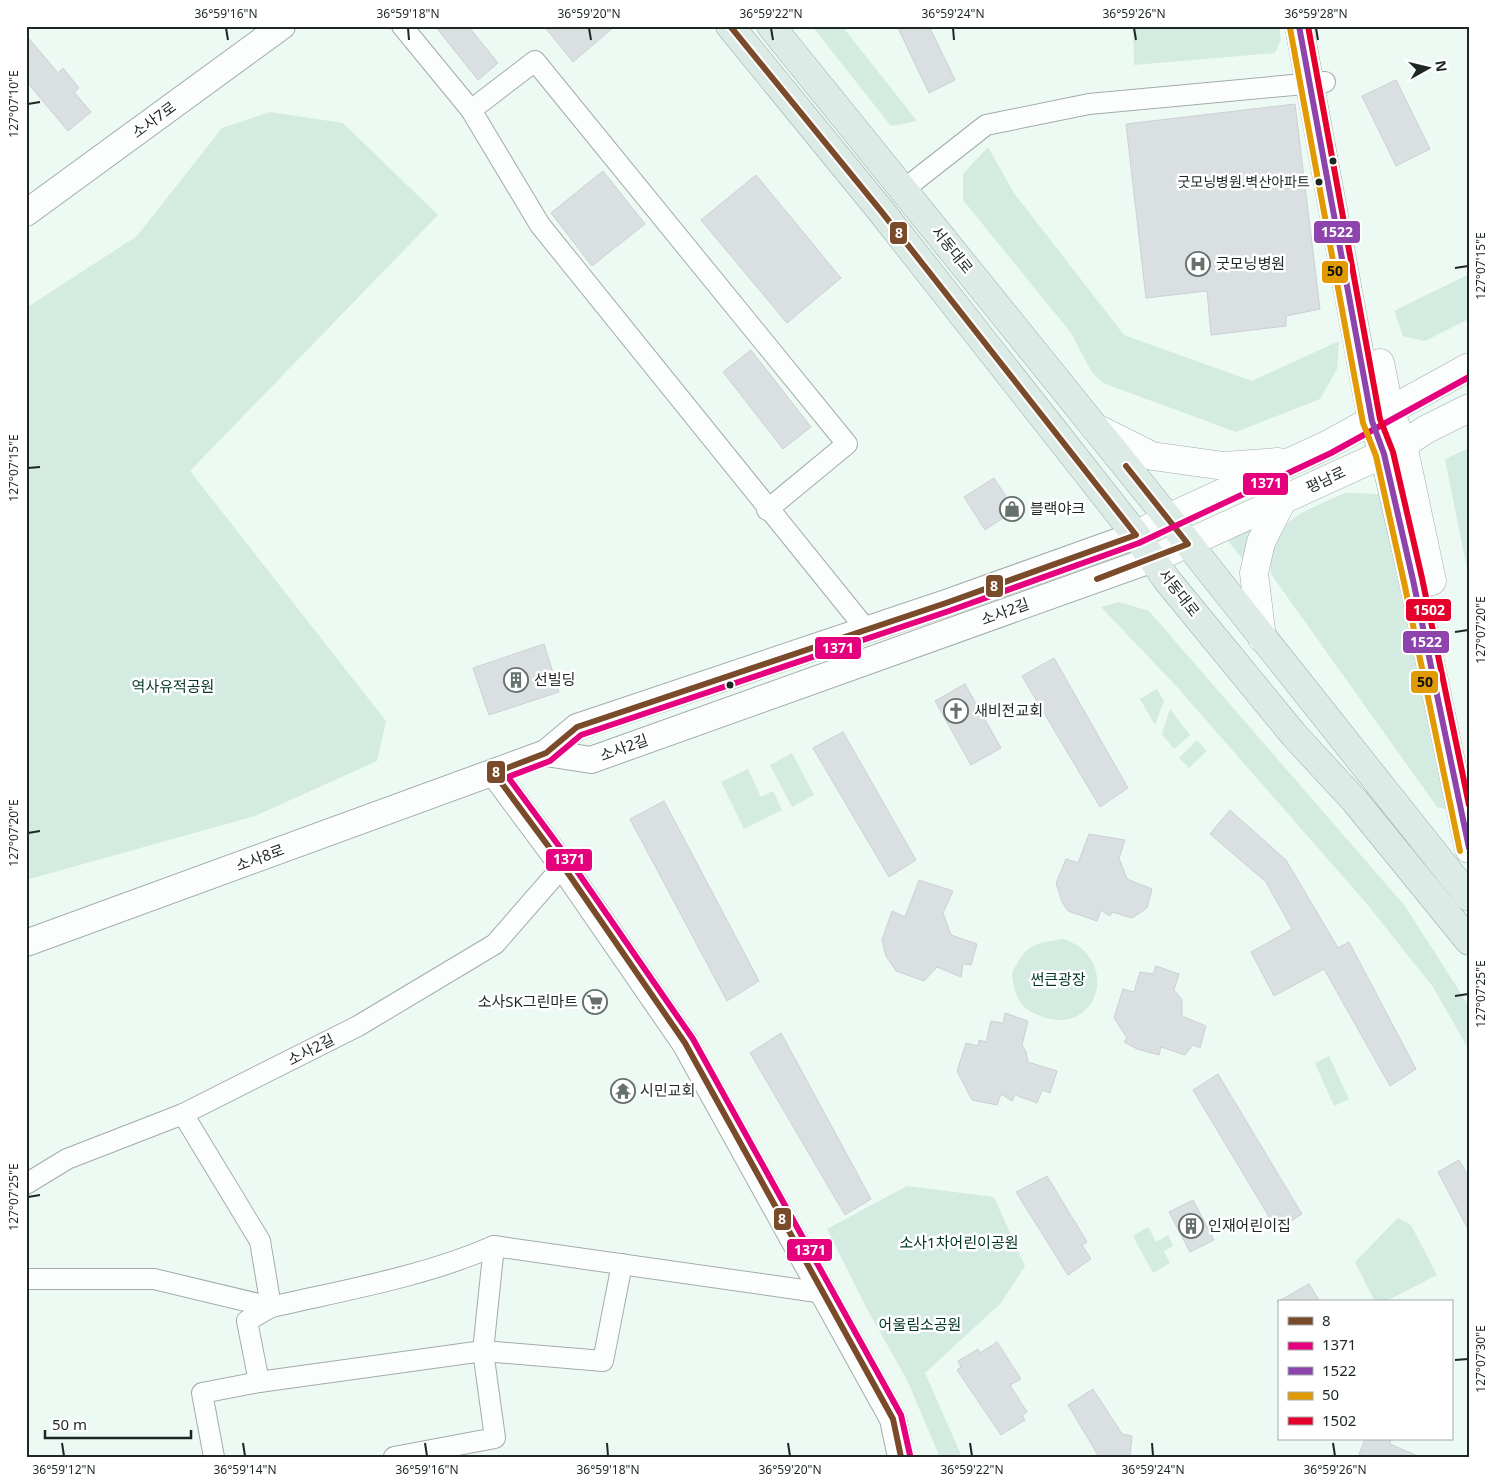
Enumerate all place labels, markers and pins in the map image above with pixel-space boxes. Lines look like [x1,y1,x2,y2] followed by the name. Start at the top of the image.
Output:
[1328,156,1338,166] unlabelled marker
[1177,172,1310,191] place label: 굿모닝병원.벽산아파트
[1314,177,1324,187] marker: 굿모닝병원.벽산아파트
[1185,251,1211,277] hospital icon: 굿모닝병원
[1216,253,1285,273] place label: 굿모닝병원
[999,496,1025,522] shop icon: 블랙야크
[1030,498,1085,518] place label: 블랙야크
[503,667,529,693] building icon: 선빌딩
[534,669,575,689] place label: 선빌딩
[725,680,735,690] unlabelled marker
[943,698,969,724] church icon: 새비전교회
[974,700,1043,720] place label: 새비전교회
[582,989,608,1015] supermarket icon: 소사SK그린마트
[478,991,578,1011] place label: 소사SK그린마트
[610,1078,636,1104] temple icon: 시민교회
[640,1080,695,1100] place label: 시민교회
[1178,1213,1204,1239] building icon: 인재어린이집
[1208,1215,1291,1235] place label: 인재어린이집

